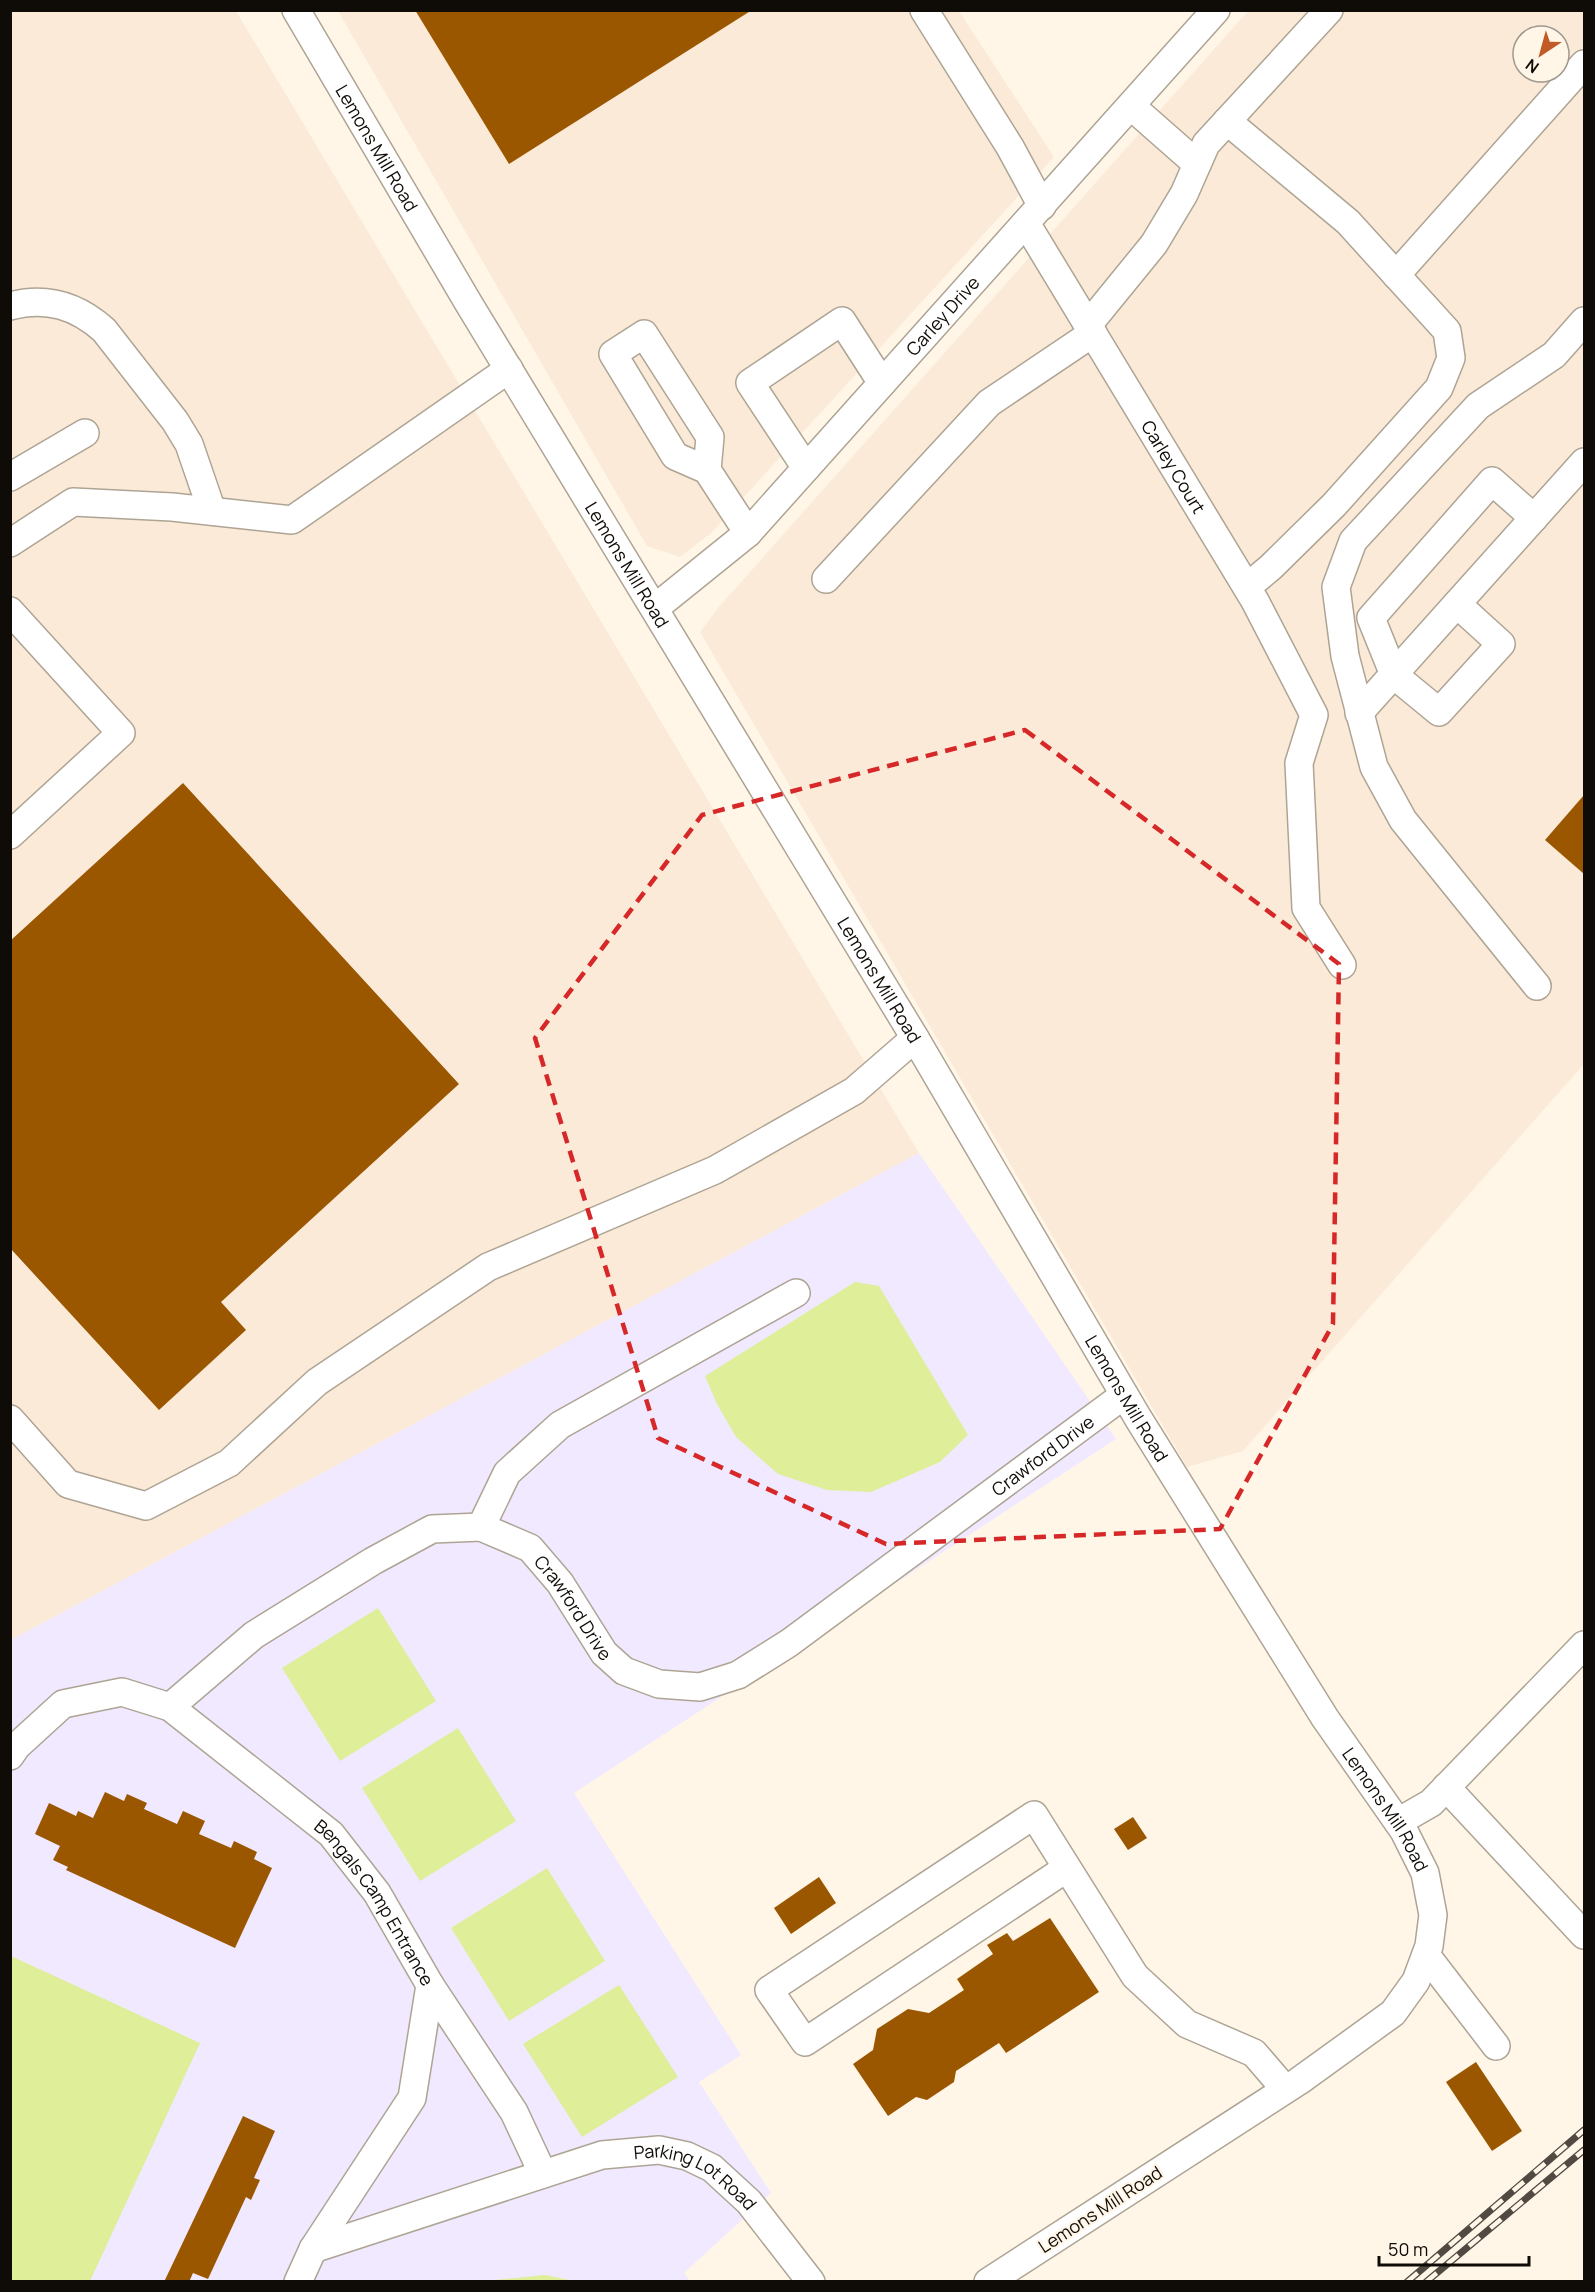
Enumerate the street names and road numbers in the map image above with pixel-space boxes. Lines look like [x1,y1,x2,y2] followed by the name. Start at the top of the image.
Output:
[331,80,424,216] street label: Lemons Mill Road
[900,271,984,361] street label: Carley Drive
[1136,416,1211,518] street label: Carley Court
[580,497,675,632] street label: Lemons Mill Road
[832,912,927,1047] street label: Lemons Mill Road
[1080,1331,1174,1466] street label: Lemons Mill Road
[987,1409,1099,1501] street label: Crawford Drive
[529,1550,616,1666] street label: Crawford Drive
[1337,1743,1434,1875] street label: Lemons Mill Road
[310,1814,440,1990] street label: Bengals Camp Entrance
[633,2138,762,2214] street label: Parking Lot Road
[1033,2160,1167,2258] street label: Lemons Mill Road

